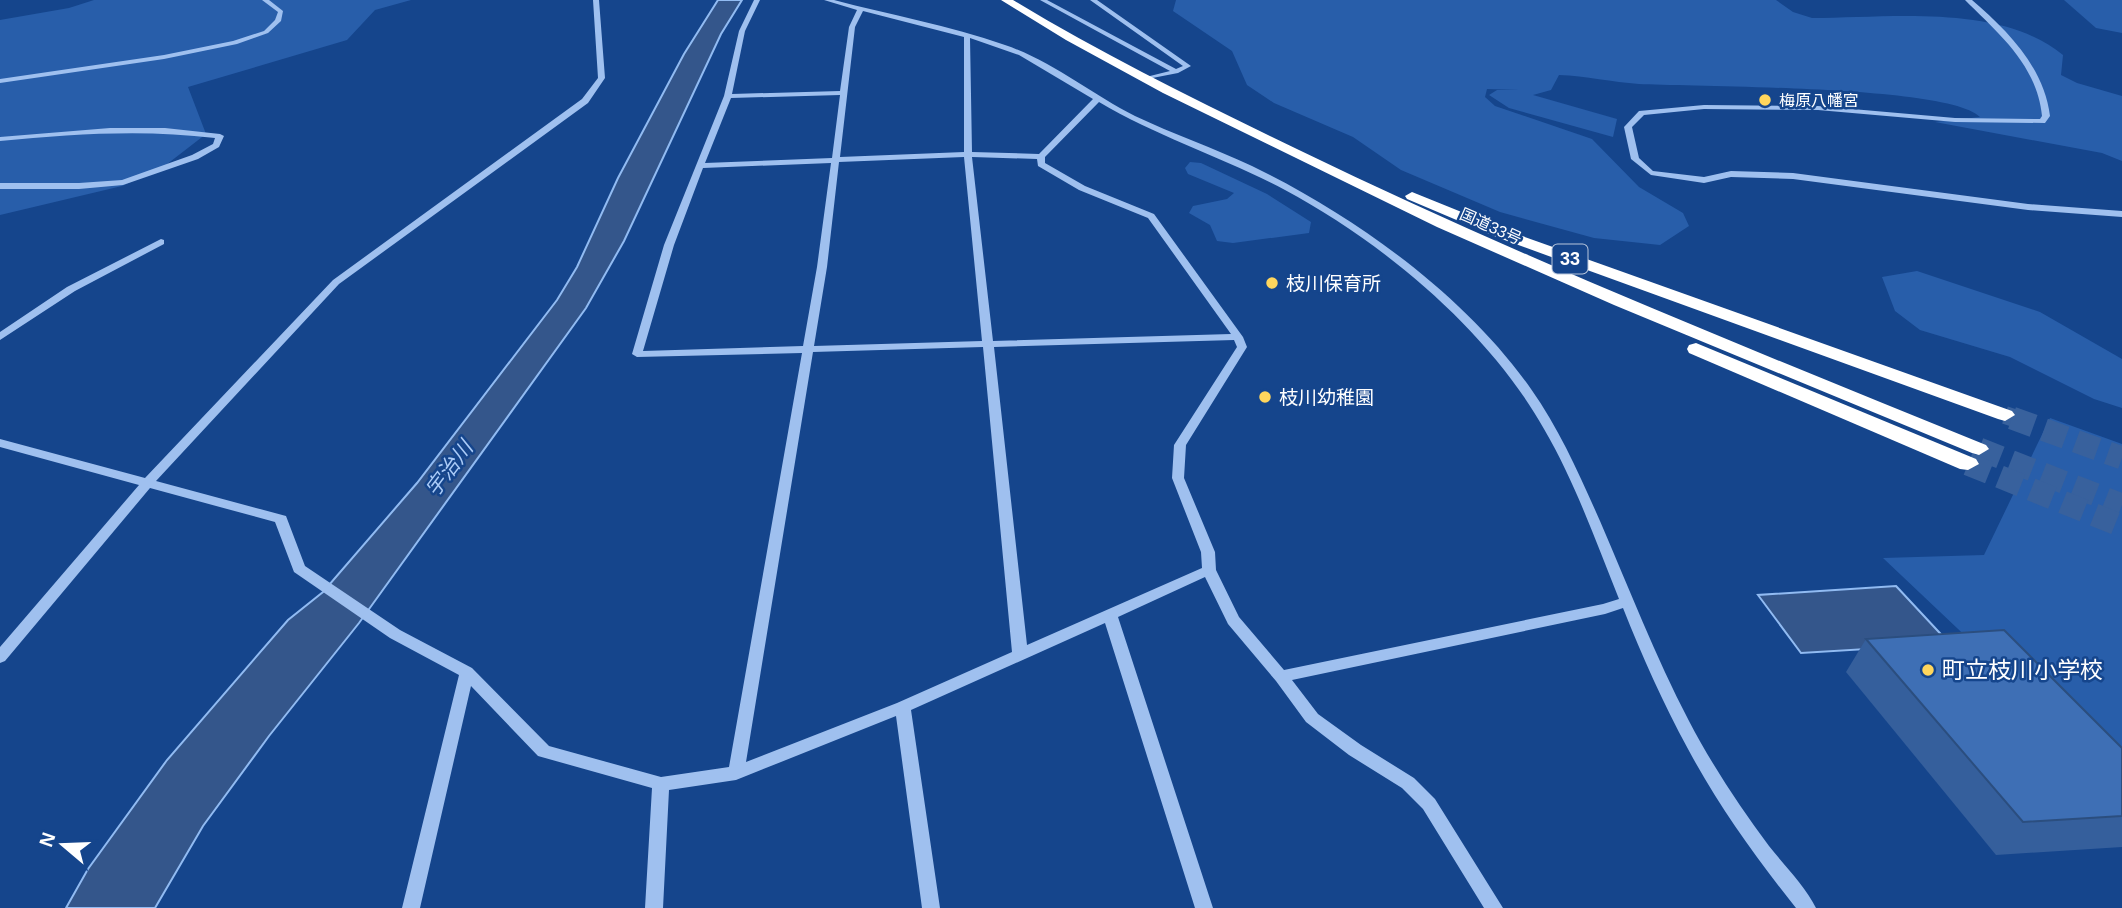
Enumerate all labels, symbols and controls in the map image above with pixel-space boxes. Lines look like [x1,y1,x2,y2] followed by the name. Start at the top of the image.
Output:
[1757,92,1773,108] marker: 梅原八幡宮
[1779,92,1859,109] place label: 梅原八幡宮
[1457,205,1524,248] street label: 国道33号
[1552,244,1588,274] road number: 33
[1286,273,1381,294] place label: 枝川保育所
[1264,275,1280,291] marker: 枝川保育所
[1279,387,1374,408] place label: 枝川幼稚園
[1257,389,1273,405] marker: 枝川幼稚園
[420,435,478,501] water label: 宇治川
[1942,657,2103,683] place label: 町立枝川小学校
[1920,662,1936,678] marker: 町立枝川小学校
[28,810,98,880] north arrow
[35,830,60,850] text: N

